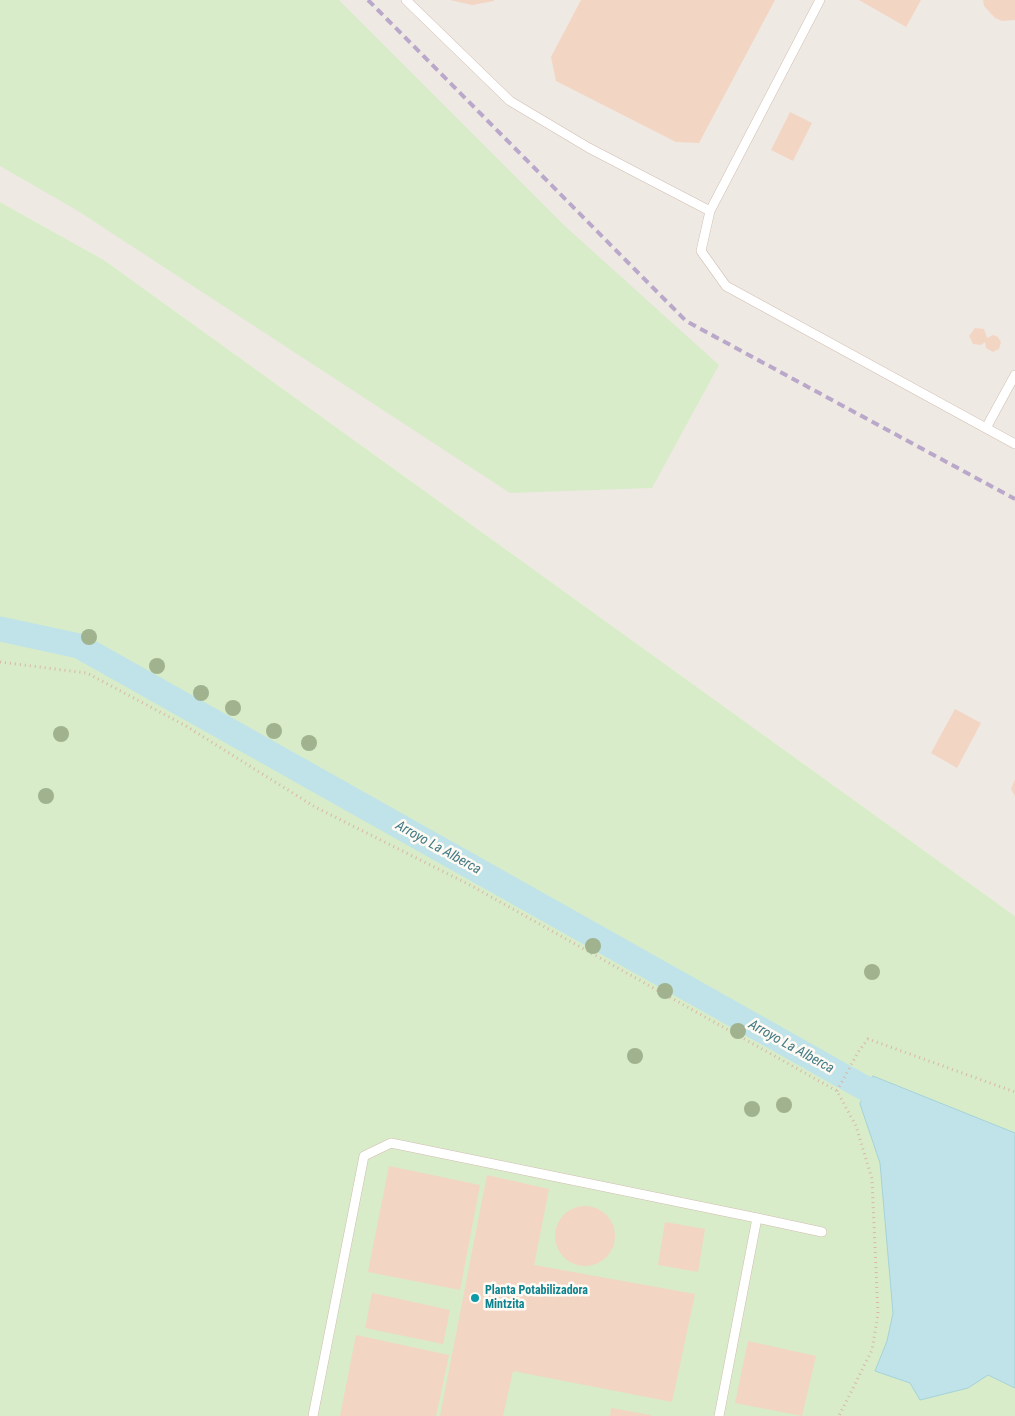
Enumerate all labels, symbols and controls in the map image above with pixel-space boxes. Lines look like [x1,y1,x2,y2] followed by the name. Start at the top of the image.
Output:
[392,818,484,878] water label: Arroyo La Alberca
[745,1017,837,1077] water label: Arroyo La Alberca
[485,1284,588,1312] place label: Planta Potabilizadora Mintzita
[469,1292,481,1304] marker: Planta Potabilizadora Mintzita

